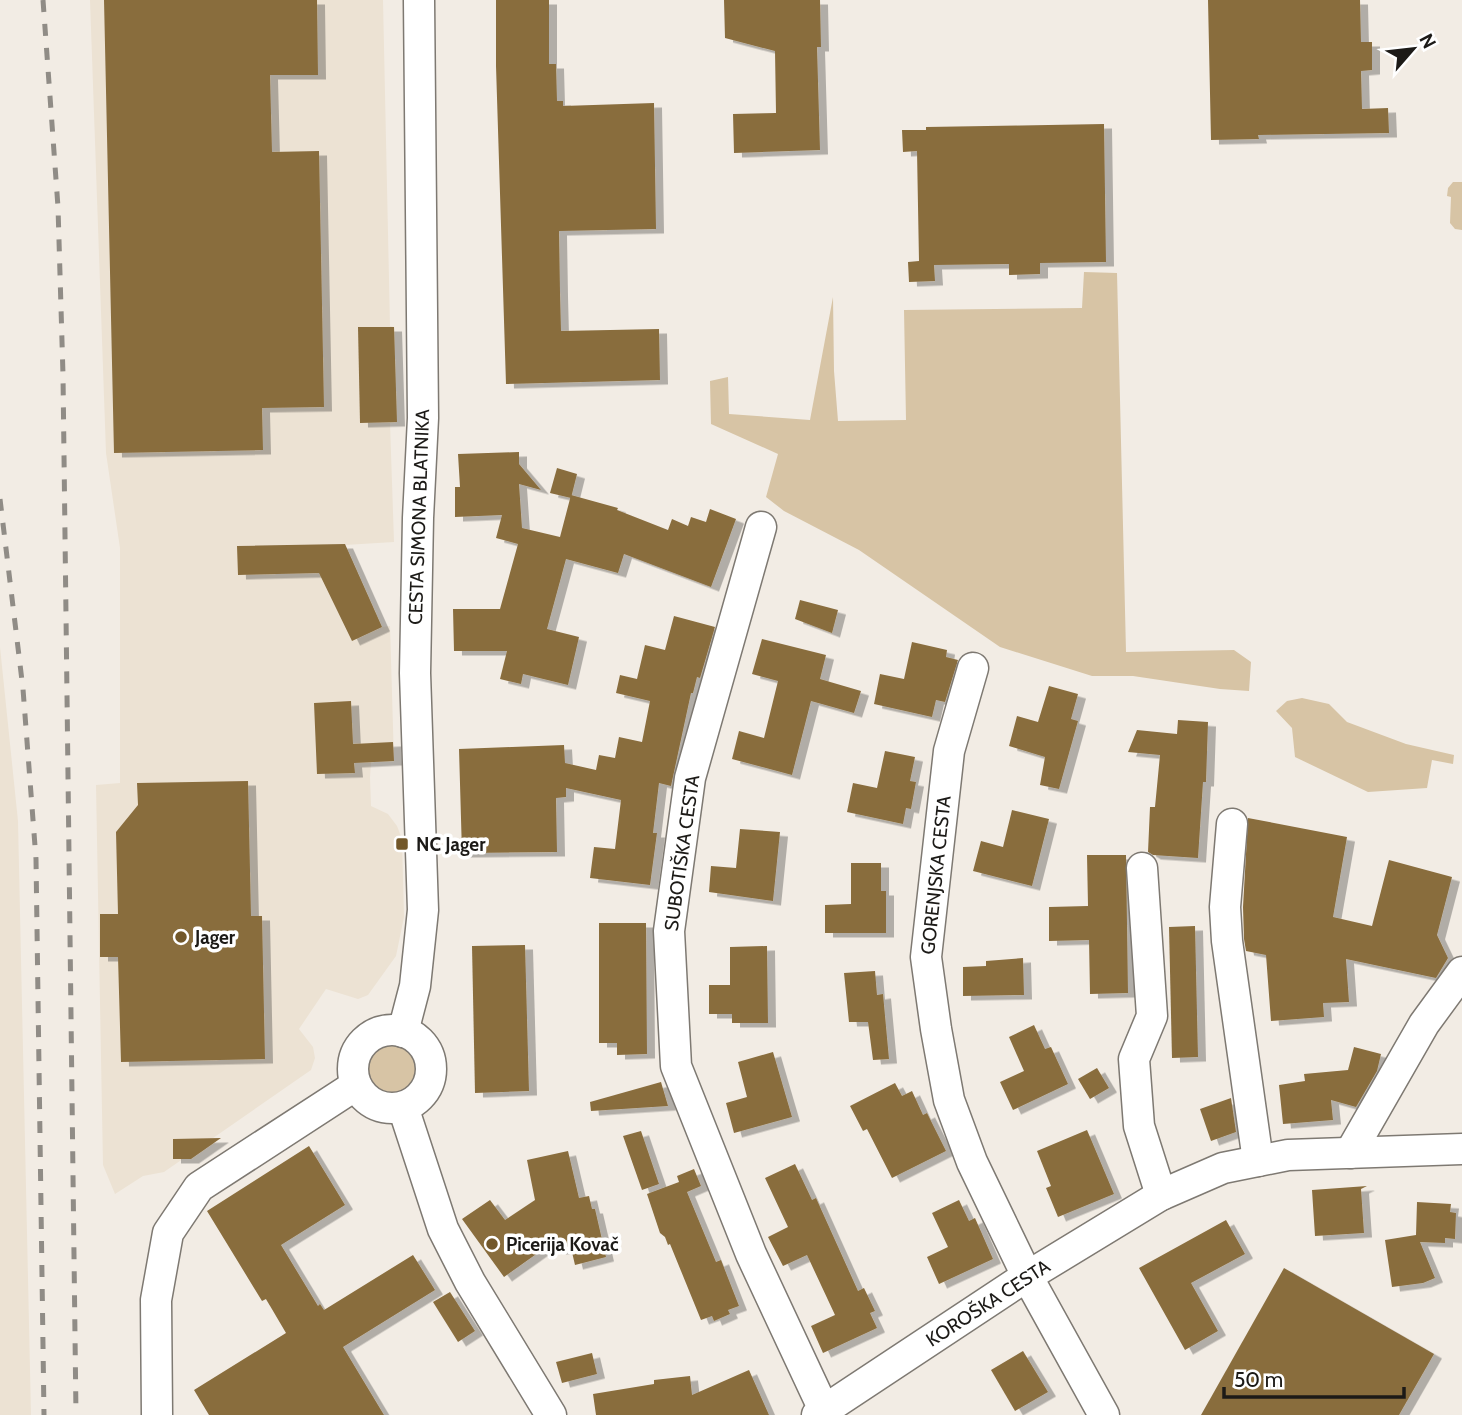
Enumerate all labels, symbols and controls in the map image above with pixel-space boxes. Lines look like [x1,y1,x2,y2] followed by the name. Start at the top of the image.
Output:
[1378,14,1448,84] north arrow
[1414,30,1441,53] text: N
[404,408,434,625] street label: CESTA SIMONA BLATNIKA
[659,773,704,932] street label: SUBOTIŠKA CESTA
[916,794,956,956] street label: GORENJSKA CESTA
[416,833,486,856] place label: NC Jager
[394,836,410,852] marker: NC Jager
[194,926,236,949] place label: Jager
[173,929,189,945] marker: Jager
[506,1233,619,1256] place label: Picerija Kovač
[484,1236,500,1252] marker: Picerija Kovač
[921,1253,1054,1352] street label: KOROŠKA CESTA
[1224,1356,1404,1400] scale bar
[1234,1367,1283,1392] text: 50 m

